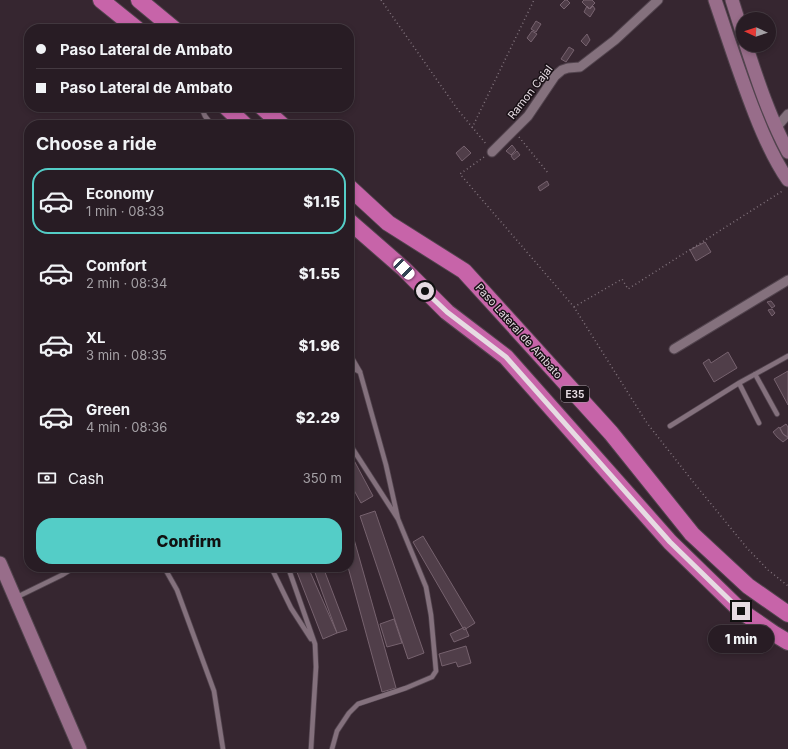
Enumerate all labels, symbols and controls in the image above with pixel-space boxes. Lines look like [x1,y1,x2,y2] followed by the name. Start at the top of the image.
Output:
[736,12,776,52] north arrow
[736,12,776,52] map controls
[60,40,233,59] text: Paso Lateral de Ambato
[505,62,555,122] street label: Ramon Cajal
[60,78,233,97] text: Paso Lateral de Ambato
[36,133,157,154] text: Choose a ride
[38,183,74,219] icon: car
[86,184,154,203] text: Economy
[303,192,340,211] text: $1.15
[86,203,164,219] text: 1 min · 08:33
[38,255,74,291] icon: car
[86,256,147,275] text: Comfort
[391,256,417,282] car
[299,264,340,283] text: $1.55
[86,275,167,291] text: 2 min · 08:34
[472,280,566,382] street label: Paso Lateral de Ambato
[416,282,434,300] route start
[38,327,74,363] icon: car
[86,328,106,347] text: XL
[299,336,340,355] text: $1.96
[86,347,167,363] text: 3 min · 08:35
[561,386,589,402] road number: E35
[38,399,74,435] icon: car
[86,400,130,419] text: Green
[296,408,340,427] text: $2.29
[86,419,167,435] text: 4 min · 08:36
[36,467,58,489] icon: cash
[68,469,104,488] text: Cash
[303,470,342,486] text: 350 m
[36,518,342,564] button: Confirm
[732,602,750,620] route end
[708,625,774,653] callout: 1 min
[725,631,757,647] text: 1 min

